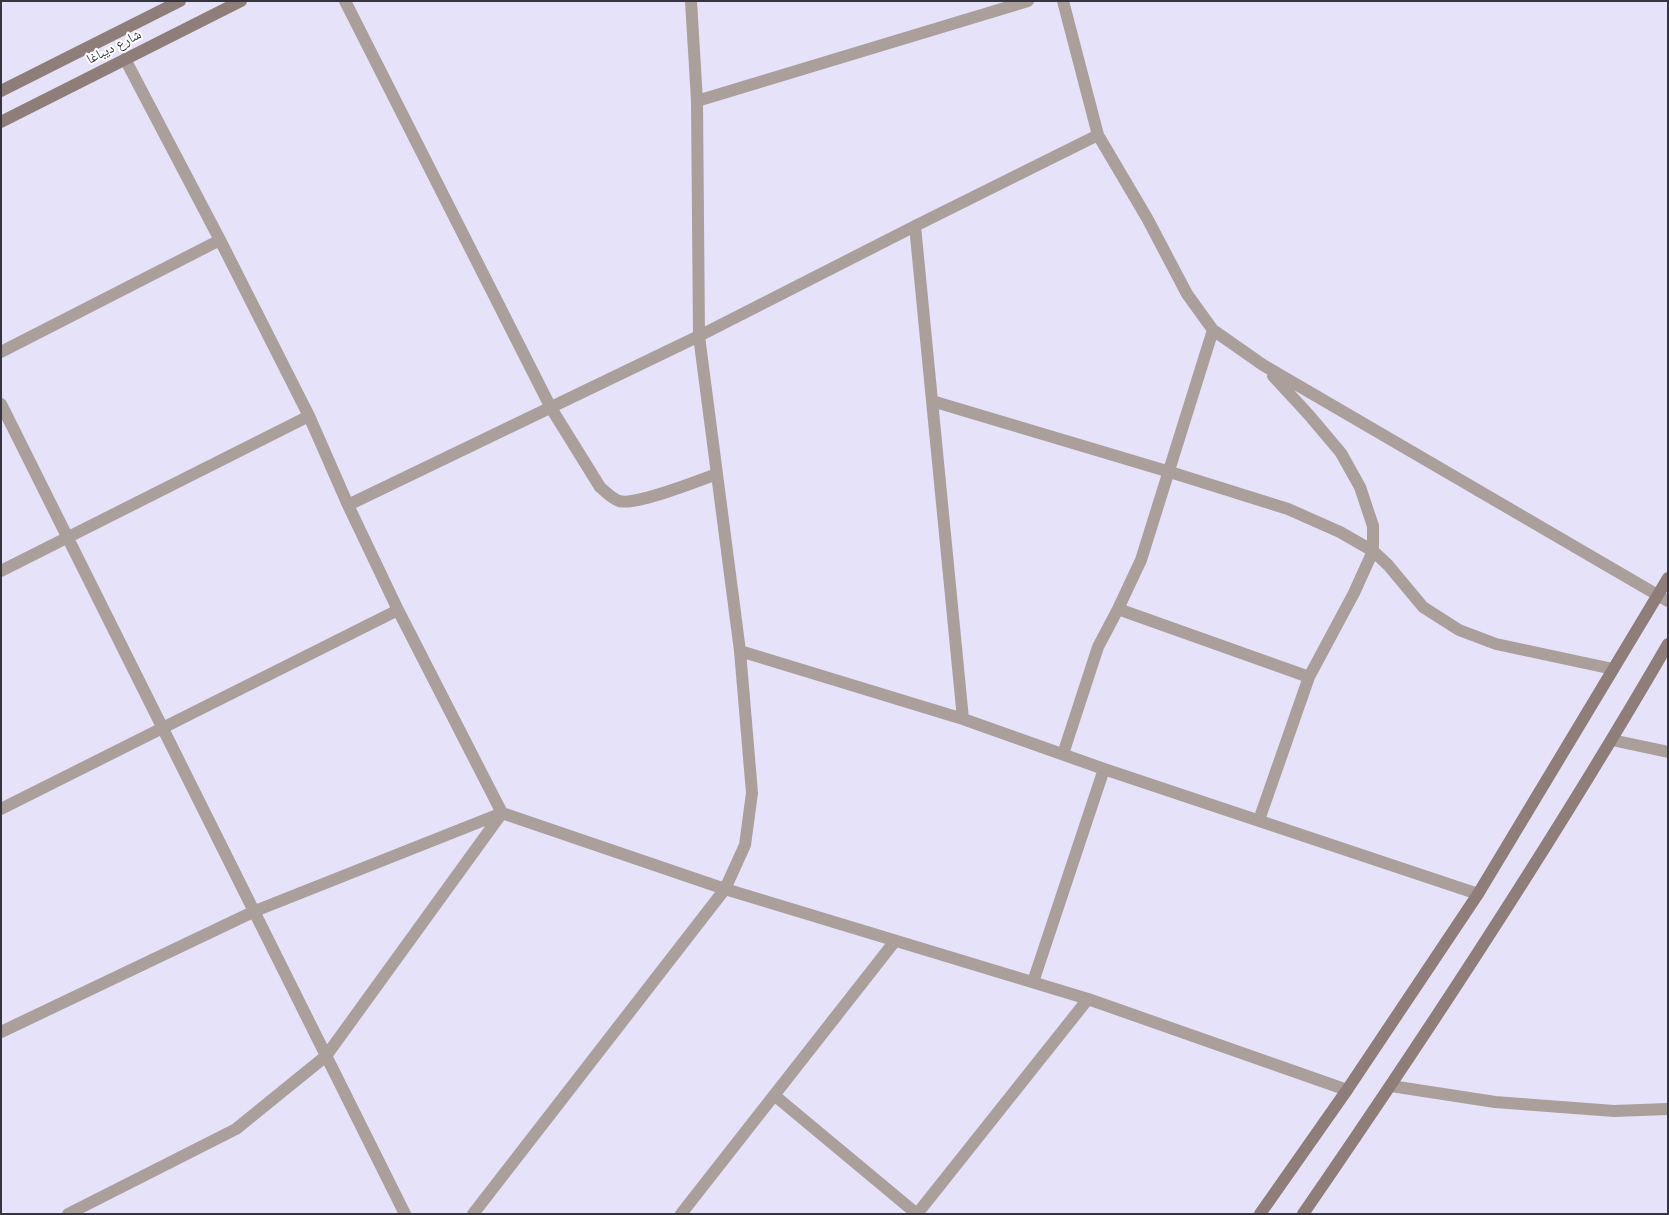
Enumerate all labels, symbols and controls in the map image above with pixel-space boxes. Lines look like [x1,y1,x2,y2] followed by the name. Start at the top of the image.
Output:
[84,26,144,68] street label: شارع ديباغا

